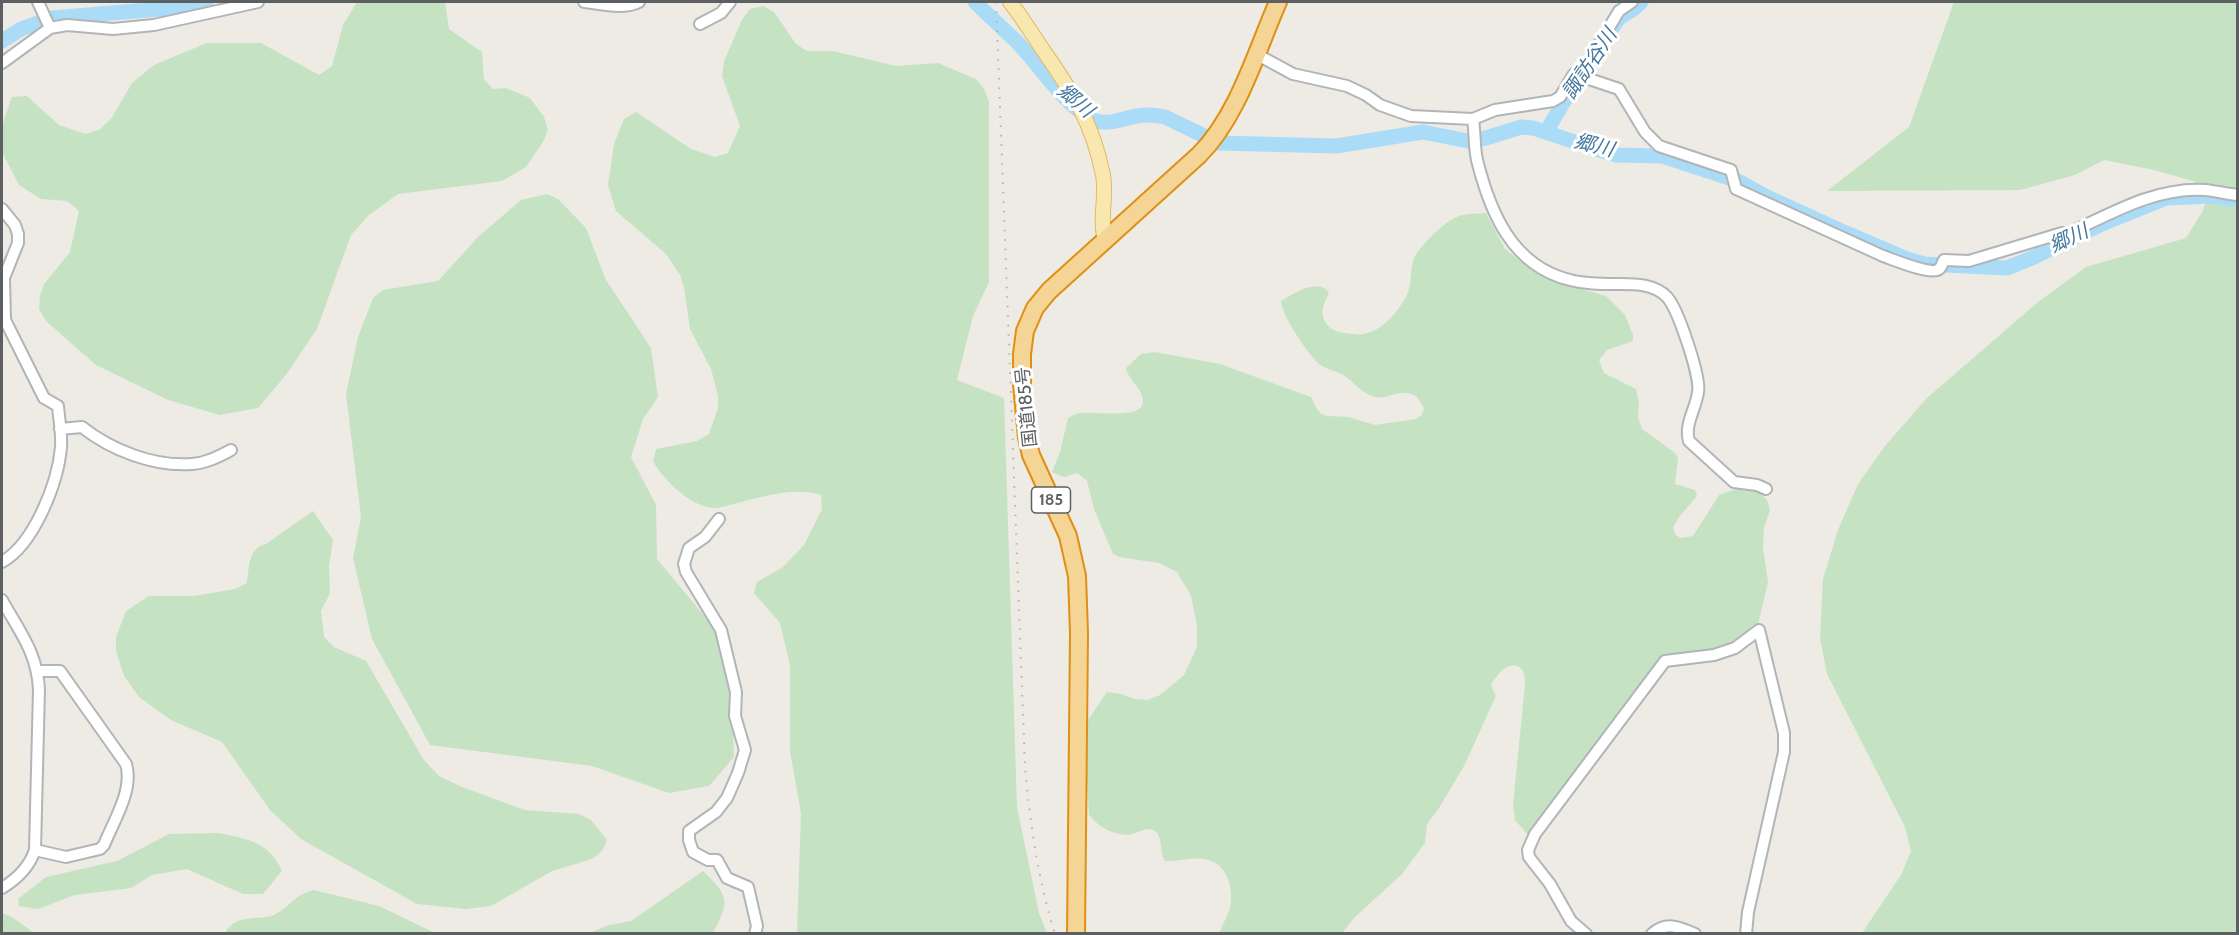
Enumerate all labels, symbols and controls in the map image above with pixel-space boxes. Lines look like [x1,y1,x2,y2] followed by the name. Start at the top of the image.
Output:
[1558,24,1622,104] water label: 諏訪谷川
[1052,79,1098,123] water label: 郷川
[1572,130,1616,162] water label: 郷川
[2046,220,2092,258] water label: 郷川
[1012,366,1042,448] street label: 国道185号
[1032,487,1070,513] road number: 185

